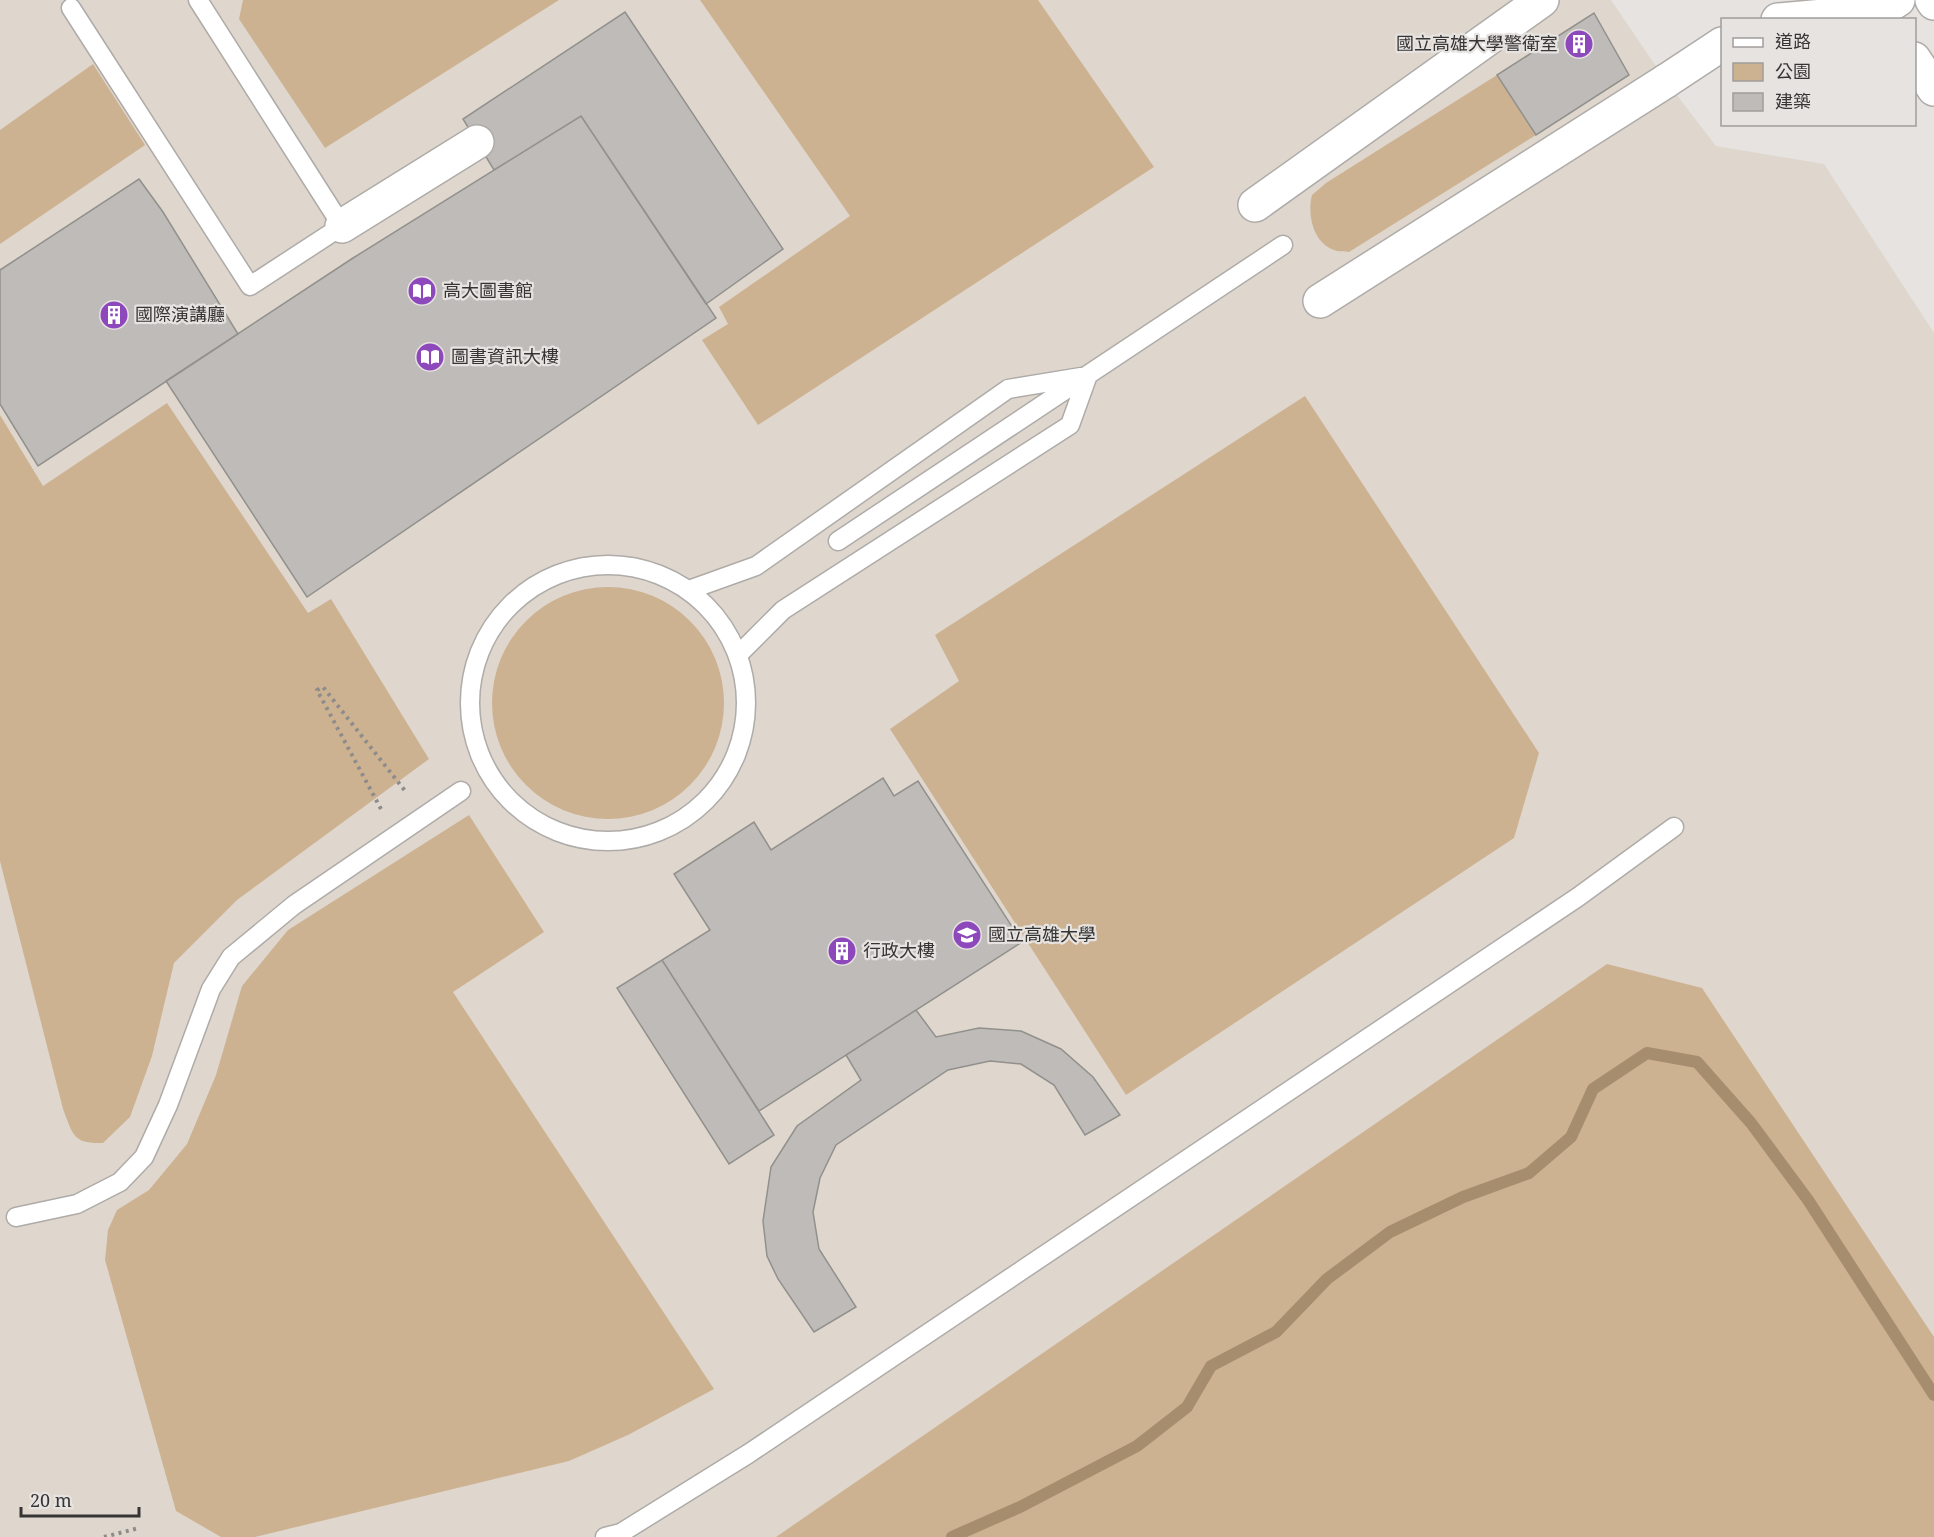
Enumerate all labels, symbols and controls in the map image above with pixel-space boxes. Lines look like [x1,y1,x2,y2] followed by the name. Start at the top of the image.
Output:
[1721,18,1916,126] legend
[1563,28,1595,60] building icon: 國立高雄大學警衛室
[1775,29,1811,53] text: 道路
[1396,31,1558,55] place label: 國立高雄大學警衛室
[1775,59,1811,83] text: 公園
[1775,89,1811,113] text: 建築
[406,275,438,307] library icon: 高大圖書館
[443,278,533,302] place label: 高大圖書館
[98,299,130,331] building icon: 國際演講廳
[135,302,225,326] place label: 國際演講廳
[414,341,446,373] library icon: 圖書資訊大樓
[451,344,559,368] place label: 圖書資訊大樓
[951,919,983,951] school or university icon: 國立高雄大學
[988,922,1096,946] place label: 國立高雄大學
[826,935,858,967] building icon: 行政大樓
[863,938,935,962] place label: 行政大樓
[21,1480,140,1518] scale bar
[30,1488,72,1512] text: 20 m

